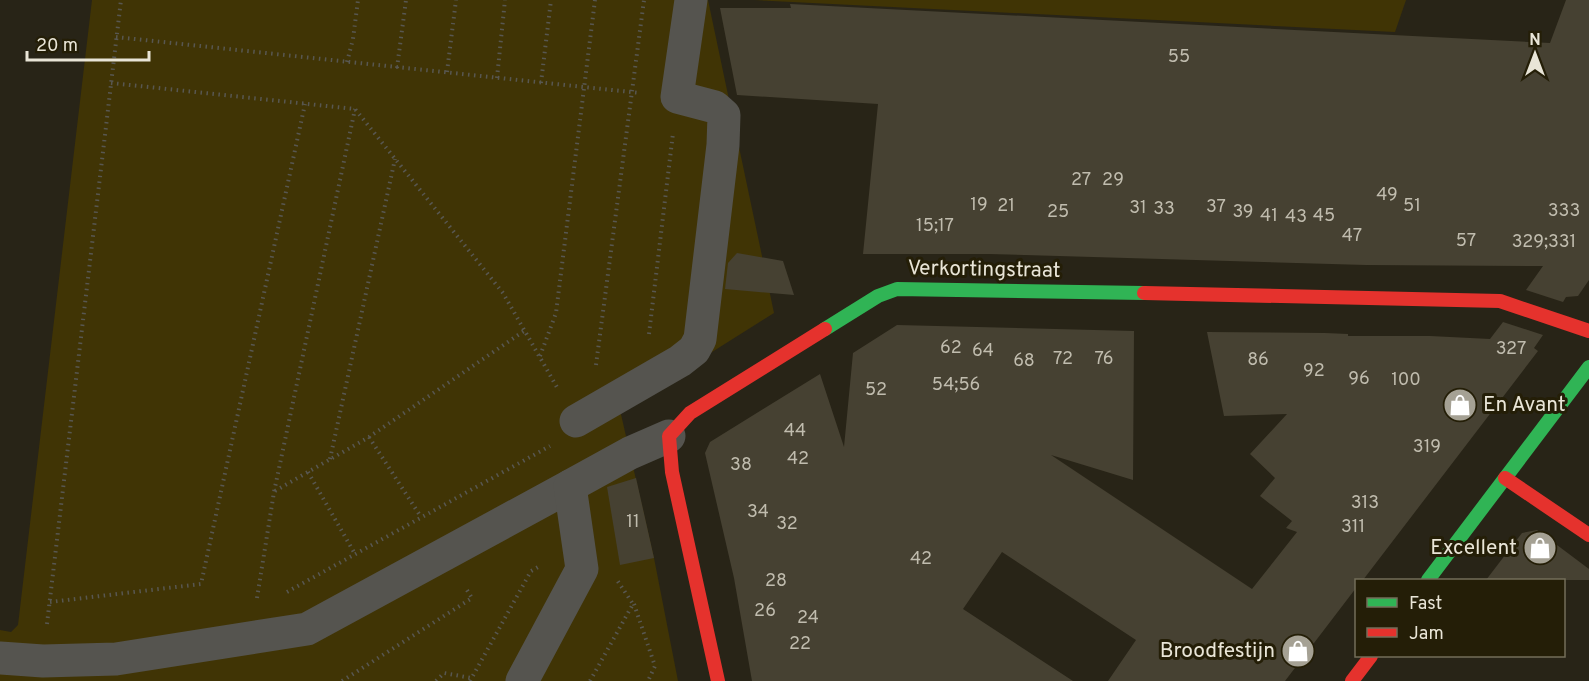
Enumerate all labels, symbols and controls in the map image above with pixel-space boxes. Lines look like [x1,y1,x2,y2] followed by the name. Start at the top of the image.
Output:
[27,24,148,62] scale bar
[1505,24,1565,84] north arrow
[1529,31,1541,51] text: N
[36,35,78,58] text: 20 m
[1168,46,1190,69] house number: 55
[1071,169,1091,192] house number: 27
[1102,169,1124,192] house number: 29
[1376,184,1398,207] house number: 49
[970,194,988,217] house number: 19
[997,195,1015,218] house number: 21
[1403,195,1421,218] house number: 51
[1206,196,1226,219] house number: 37
[1129,197,1147,220] house number: 31
[1153,198,1175,221] house number: 33
[1548,200,1580,223] house number: 333
[1047,201,1069,224] house number: 25
[1232,201,1254,224] house number: 39
[1260,205,1278,228] house number: 41
[1313,205,1335,228] house number: 45
[1285,206,1307,229] house number: 43
[916,215,954,238] house number: 15;17
[1342,225,1362,248] house number: 47
[1456,230,1476,253] house number: 57
[1512,231,1576,254] house number: 329;331
[907,255,1061,285] street label: Verkortingstraat
[940,337,962,360] house number: 62
[1496,338,1526,361] house number: 327
[972,340,994,363] house number: 64
[1053,348,1073,371] house number: 72
[1094,348,1114,371] house number: 76
[1247,349,1269,372] house number: 86
[1013,350,1035,373] house number: 68
[1303,360,1325,383] house number: 92
[1348,368,1370,391] house number: 96
[1391,369,1421,392] house number: 100
[932,374,980,397] house number: 54;56
[865,379,887,402] house number: 52
[1442,387,1478,423] shop icon: En Avant
[1483,392,1566,419] place label: En Avant
[784,420,806,443] house number: 44
[1413,436,1441,459] house number: 319
[787,448,809,471] house number: 42
[730,454,752,477] house number: 38
[1351,492,1379,515] house number: 313
[747,501,769,524] house number: 34
[626,511,640,534] house number: 11
[776,513,798,536] house number: 32
[1341,516,1365,539] house number: 311
[1522,530,1558,566] shop icon: Excellent
[1430,535,1517,562] place label: Excellent
[910,548,932,571] house number: 42
[765,570,787,593] house number: 28
[1355,579,1565,657] legend
[1409,593,1442,616] text: Fast
[754,600,776,623] house number: 26
[797,607,819,630] house number: 24
[1409,623,1444,646] text: Jam
[789,633,811,656] house number: 22
[1280,633,1316,669] shop icon: Broodfestijn
[1160,638,1275,665] place label: Broodfestijn

